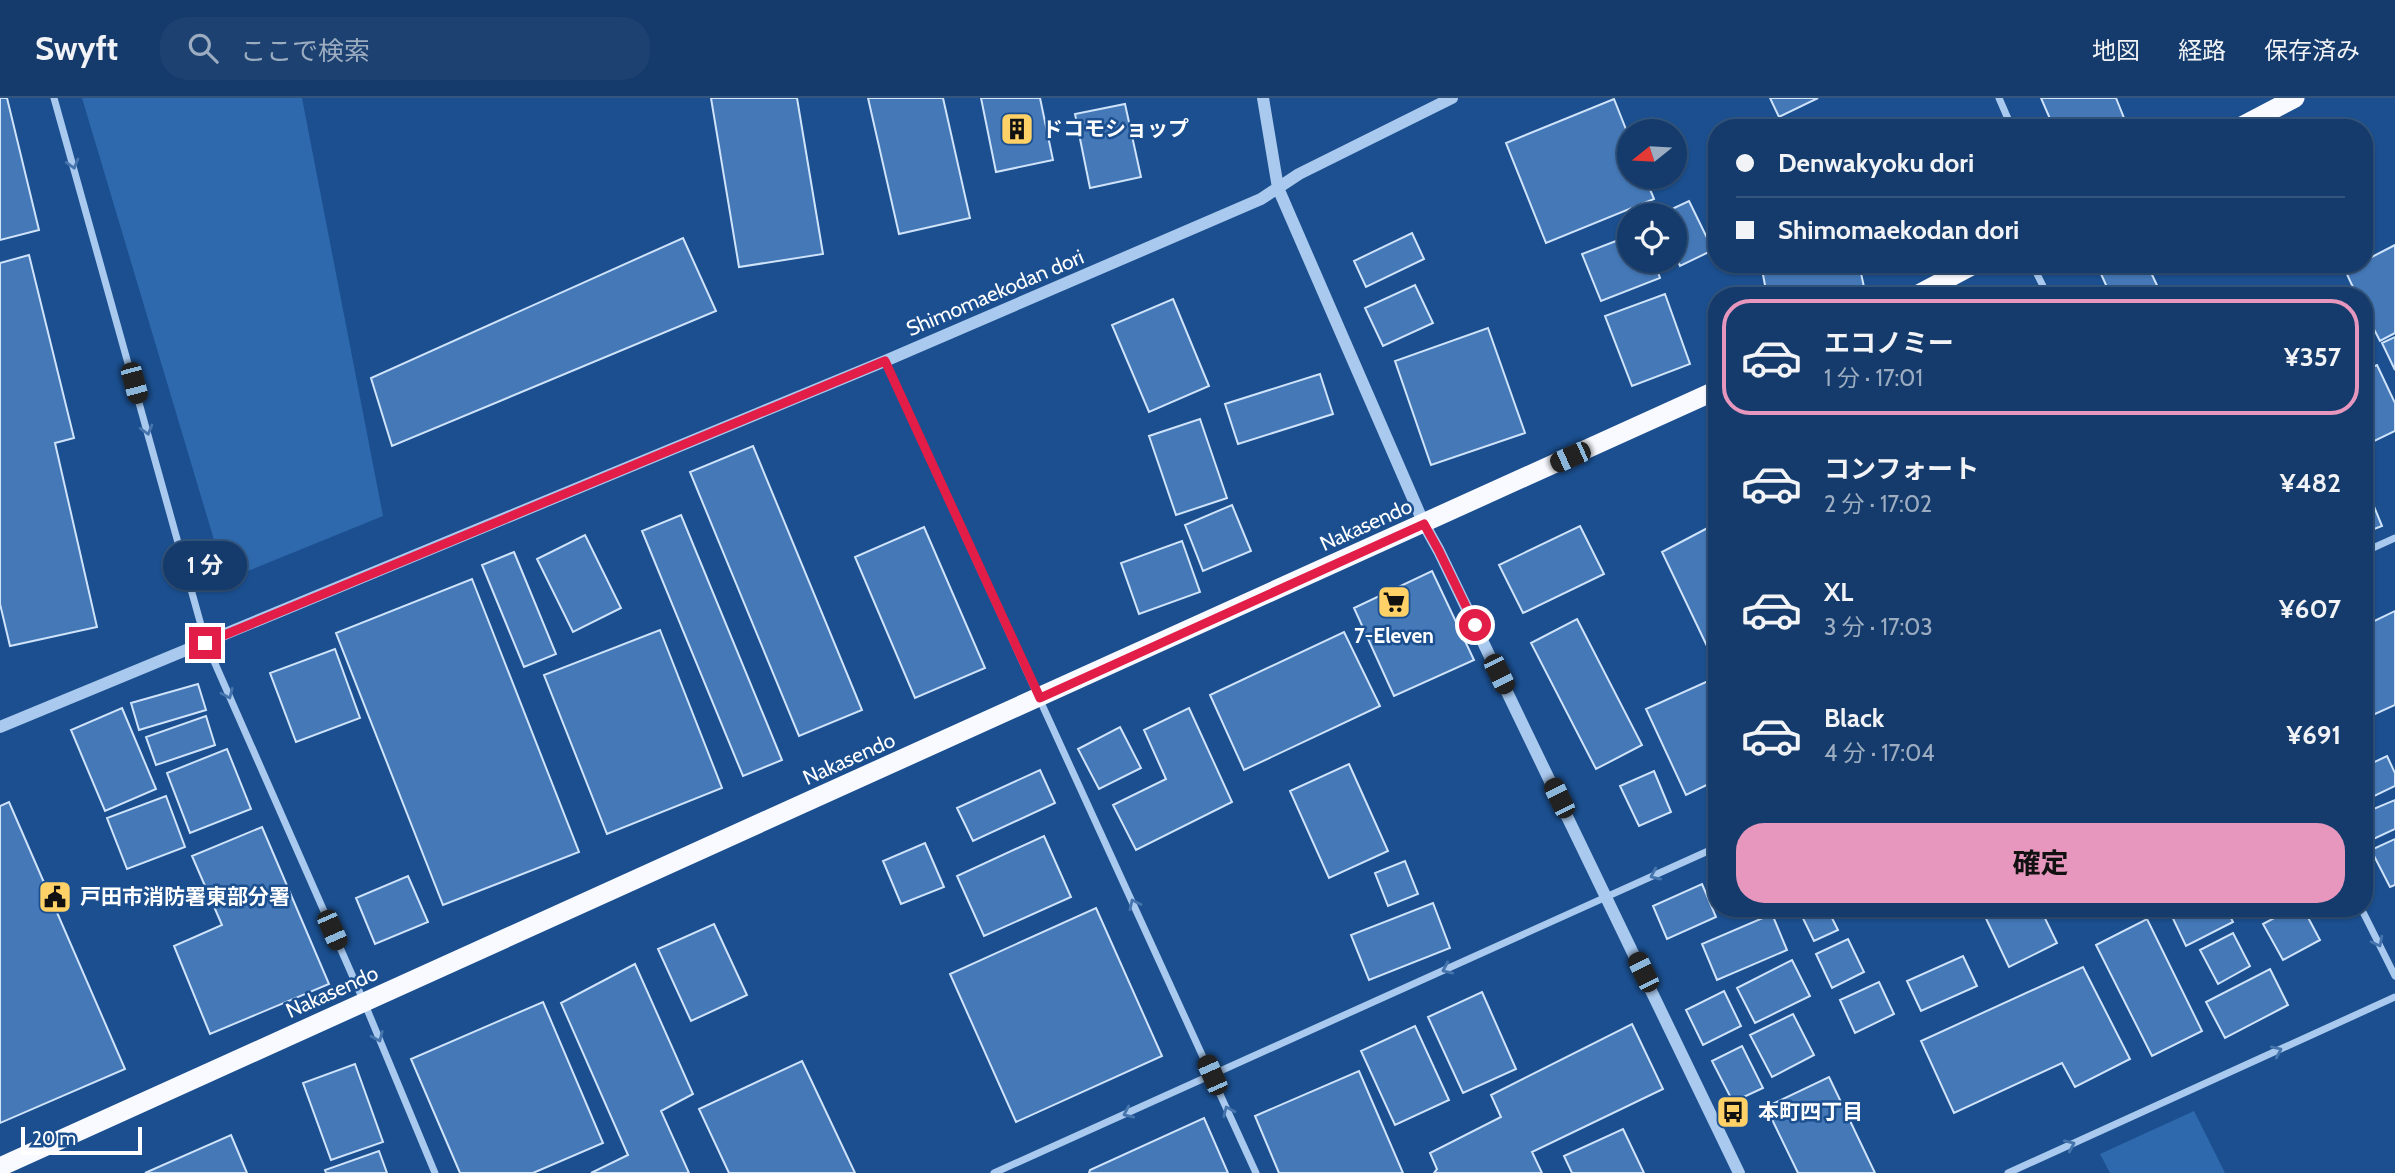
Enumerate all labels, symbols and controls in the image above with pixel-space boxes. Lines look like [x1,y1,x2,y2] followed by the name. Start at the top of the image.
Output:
[160,17,650,80] search box
[35,28,118,68] text: Swyft
[184,29,222,67] icon: search
[240,35,370,67] text: ここで検索
[2092,36,2140,65] text: 地図
[2178,36,2226,65] text: 経路
[2264,36,2360,65] text: 保存済み
[998,110,1036,148] building icon: ドコモショップ
[1042,116,1189,141] place label: ドコモショップ
[1617,119,1687,189] north arrow
[1617,119,1687,273] map controls
[1778,147,1974,179] text: Denwakyoku dori
[64,158,79,170] one-way arrow
[1617,203,1687,273] button: locate
[1778,214,2019,246] text: Shimomaekodan dori
[902,244,1087,341] street label: Shimomaekodan dori
[1740,326,1803,389] icon: car
[1824,327,1954,359] text: エコノミー
[2284,341,2341,373] text: ¥357
[119,360,150,406] car
[1824,364,1923,392] text: 1 分 · 17:01
[138,424,153,436] one-way arrow
[1547,439,1594,475] car
[1740,452,1803,515] icon: car
[1824,453,1979,485] text: コンフォート
[2280,467,2341,499] text: ¥482
[1824,490,1932,518] text: 2 分 · 17:02
[1316,493,1416,556] street label: Nakasendo
[163,542,247,590] callout: 1 分
[187,551,223,579] text: 1 分
[1824,576,1853,608] text: XL
[1740,578,1803,641] icon: car
[1375,583,1413,621] supermarket icon: 7-Eleven
[2279,593,2341,625] text: ¥607
[1459,609,1491,641] route start
[1824,613,1933,641] text: 3 分 · 17:03
[1354,623,1434,648] place label: 7-Eleven
[189,627,221,659] route end
[1481,651,1518,697] car
[220,687,234,699] one-way arrow
[1824,702,1884,734] text: Black
[1740,704,1803,767] icon: car
[2286,719,2341,751] text: ¥691
[799,727,899,790] street label: Nakasendo
[1824,739,1935,767] text: 4 分 · 17:04
[1541,775,1578,821] car
[1736,823,2345,903] button: 確定
[1649,867,1662,881] one-way arrow
[36,878,74,916] public building icon: 戸田市消防署東部分署
[80,884,290,909] place label: 戸田市消防署東部分署
[1128,899,1142,911] one-way arrow
[314,907,351,953] car
[2369,935,2383,947] one-way arrow
[1625,949,1662,995] car
[282,960,382,1023] street label: Nakasendo
[1442,961,1454,975] one-way arrow
[370,1030,384,1042] one-way arrow
[2270,1045,2282,1059] one-way arrow
[1194,1052,1231,1098] car
[1714,1093,1752,1131] bus stop icon: 本町四丁目
[1758,1099,1863,1124] place label: 本町四丁目
[1123,1105,1135,1119] one-way arrow
[1222,1106,1236,1118] one-way arrow
[21,1124,142,1156] scale bar
[32,1127,76,1150] text: 20 m
[2063,1139,2075,1153] one-way arrow

